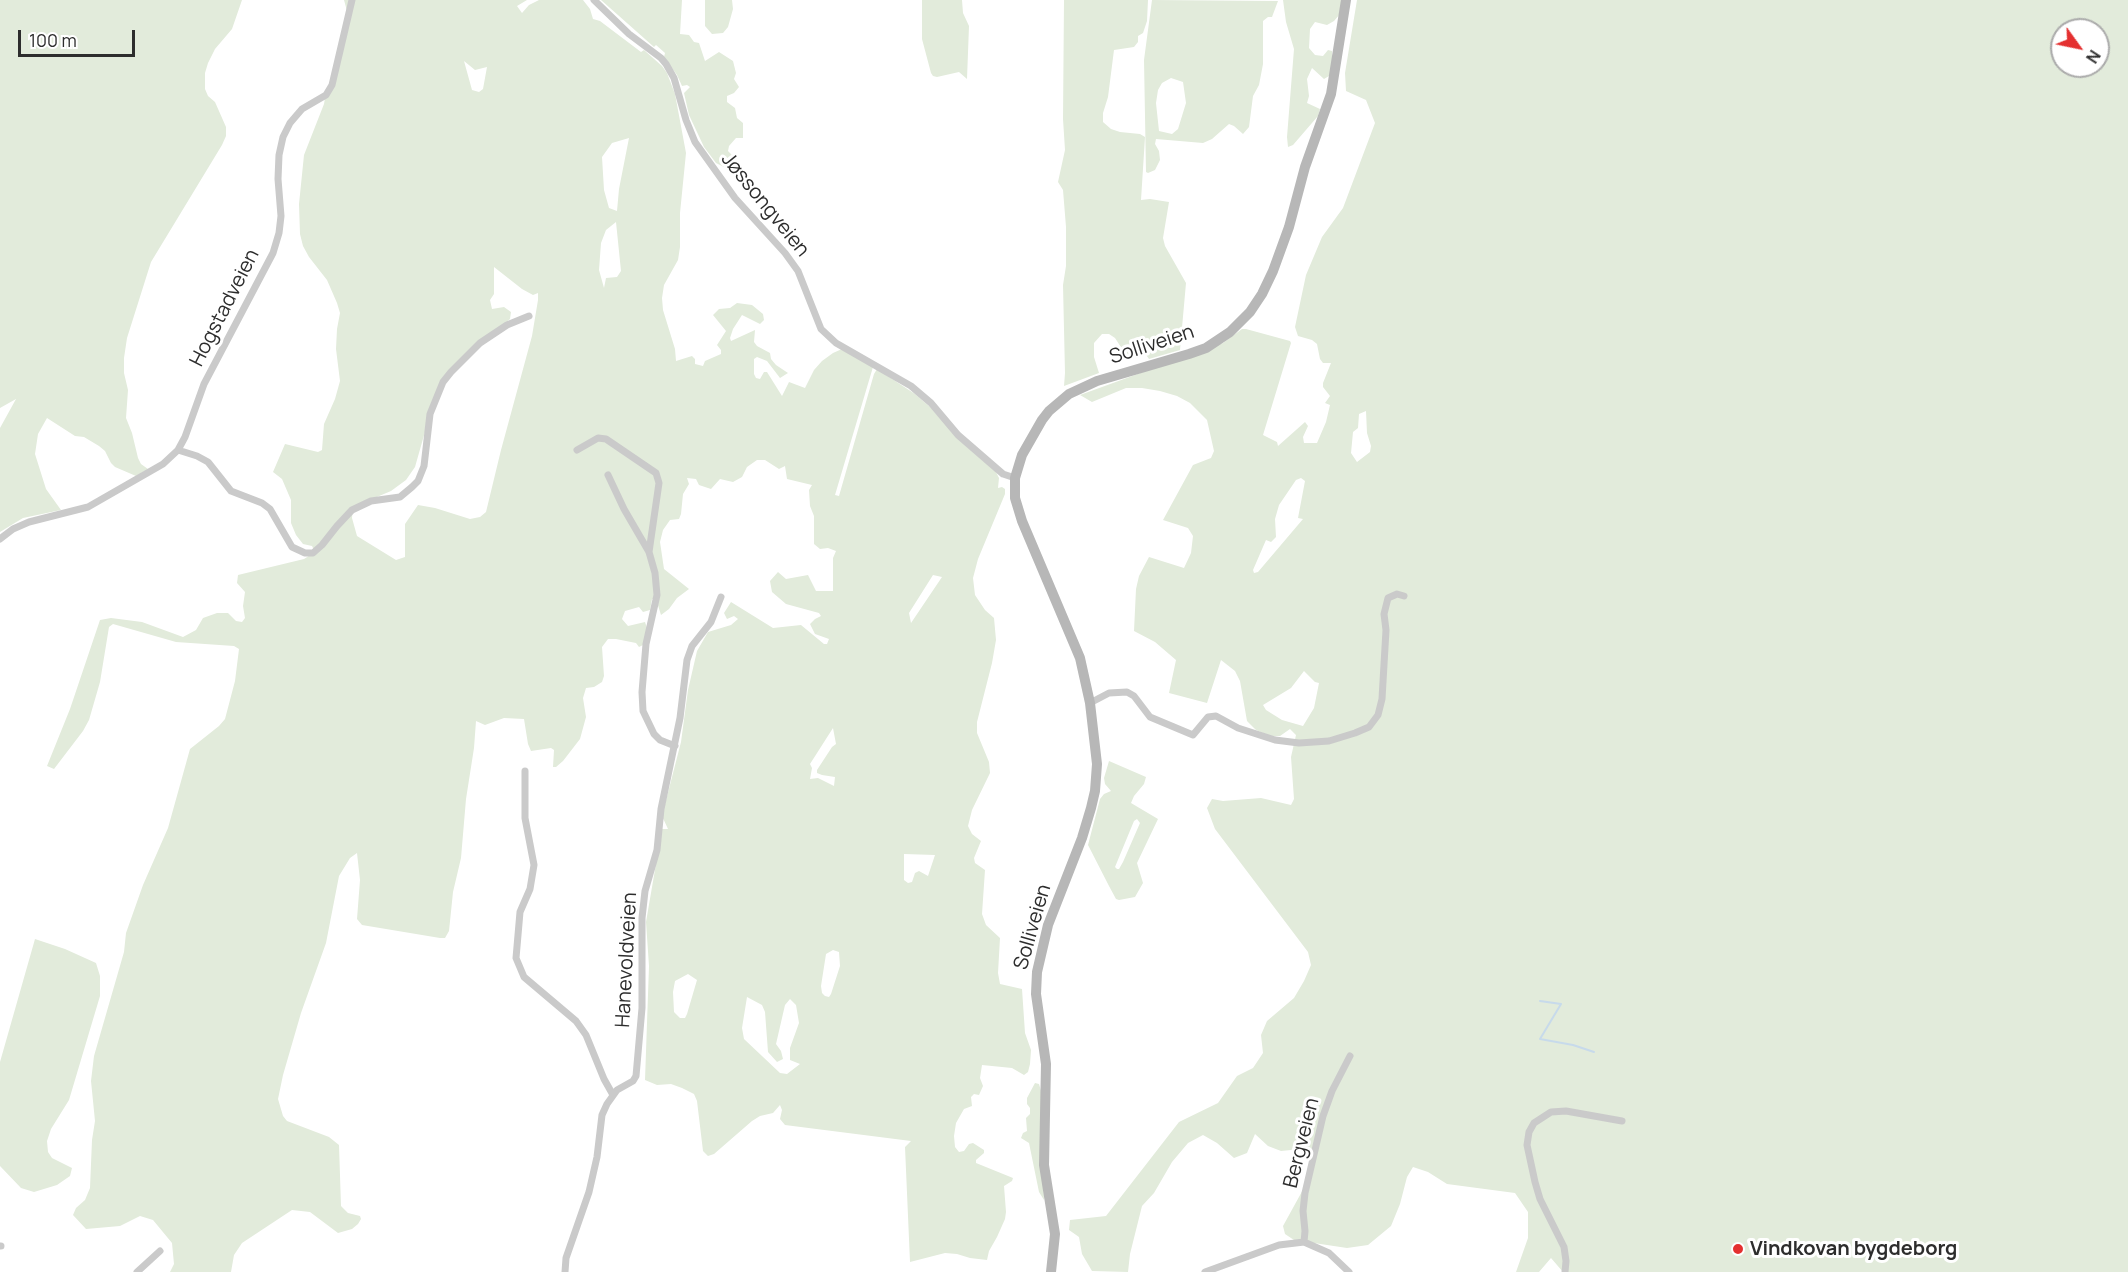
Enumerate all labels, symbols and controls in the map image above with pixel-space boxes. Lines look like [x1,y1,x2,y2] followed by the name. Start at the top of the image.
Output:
[21,18,138,56] scale bar
[2050,18,2110,78] north arrow
[29,28,77,52] text: 100 m
[2081,46,2106,68] text: N
[716,148,814,262] street label: Jøssongveien
[185,245,265,371] street label: Hogstadveien
[1107,320,1197,370] street label: Solliveien
[1009,882,1057,972] street label: Solliveien
[611,892,643,1028] street label: Hanevoldveien
[1279,1095,1325,1191] street label: Bergveien
[1750,1237,1957,1261] place label: Vindkovan bygdeborg
[1731,1242,1745,1256] marker: Vindkovan bygdeborg

